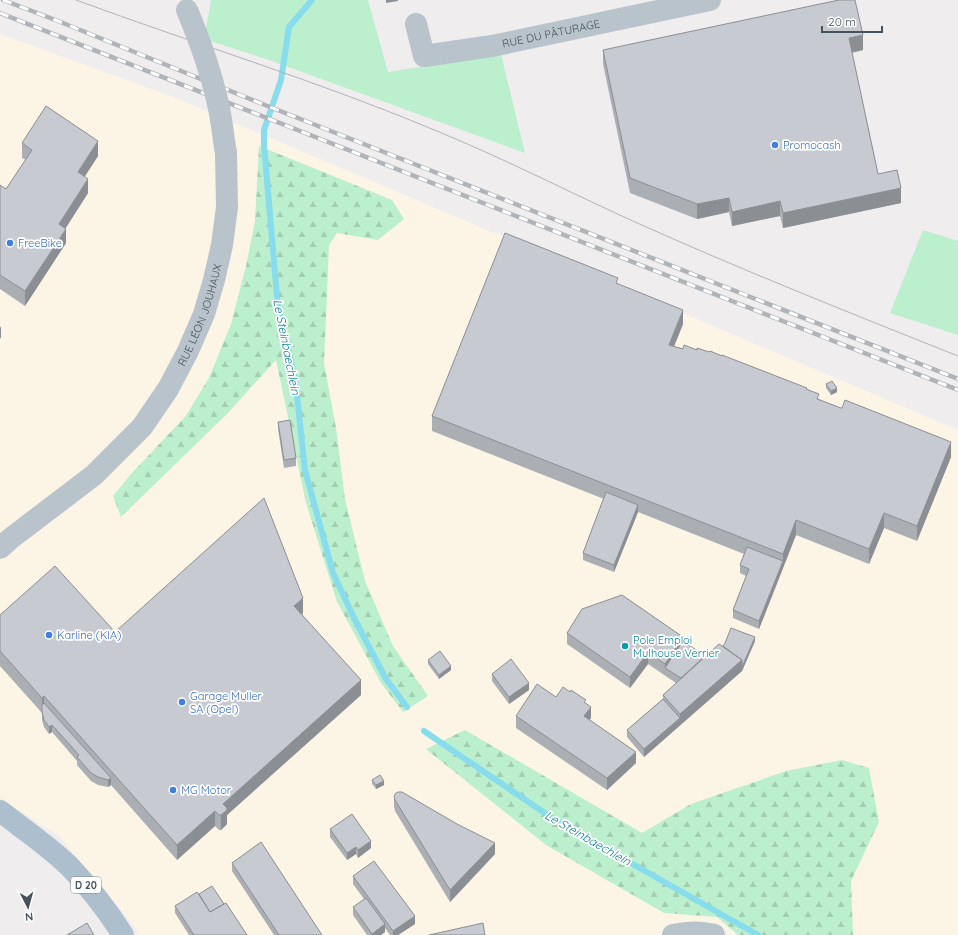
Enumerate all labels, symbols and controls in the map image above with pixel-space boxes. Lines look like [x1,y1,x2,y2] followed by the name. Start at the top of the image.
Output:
[822,8,882,34] scale bar
[828,14,856,29] text: 20 m
[501,16,601,51] street label: RUE DU PÂTURAGE
[783,138,841,152] place label: Promocash
[770,140,780,150] marker: Promocash
[18,236,62,250] place label: FreeBike
[5,238,15,248] marker: FreeBike
[174,262,225,368] street label: RUE LÉON JOUHAUX
[270,298,304,397] water label: Le Steinbaechlein
[57,628,121,642] place label: Karline (KIA)
[44,630,54,640] marker: Karline (KIA)
[633,633,720,660] place label: Pole Emploi Mulhouse Verrier
[620,641,630,651] marker: Pole Emploi Mulhouse Verrier
[190,689,263,716] place label: Garage Muller SA (Opel)
[177,697,187,707] marker: Garage Muller SA (Opel)
[181,783,232,797] place label: MG Motor
[168,785,178,795] marker: MG Motor
[542,807,635,869] water label: Le Steinbaechlein
[71,877,101,893] road number: D 20
[8,887,48,927] north arrow
[24,910,34,924] text: N

